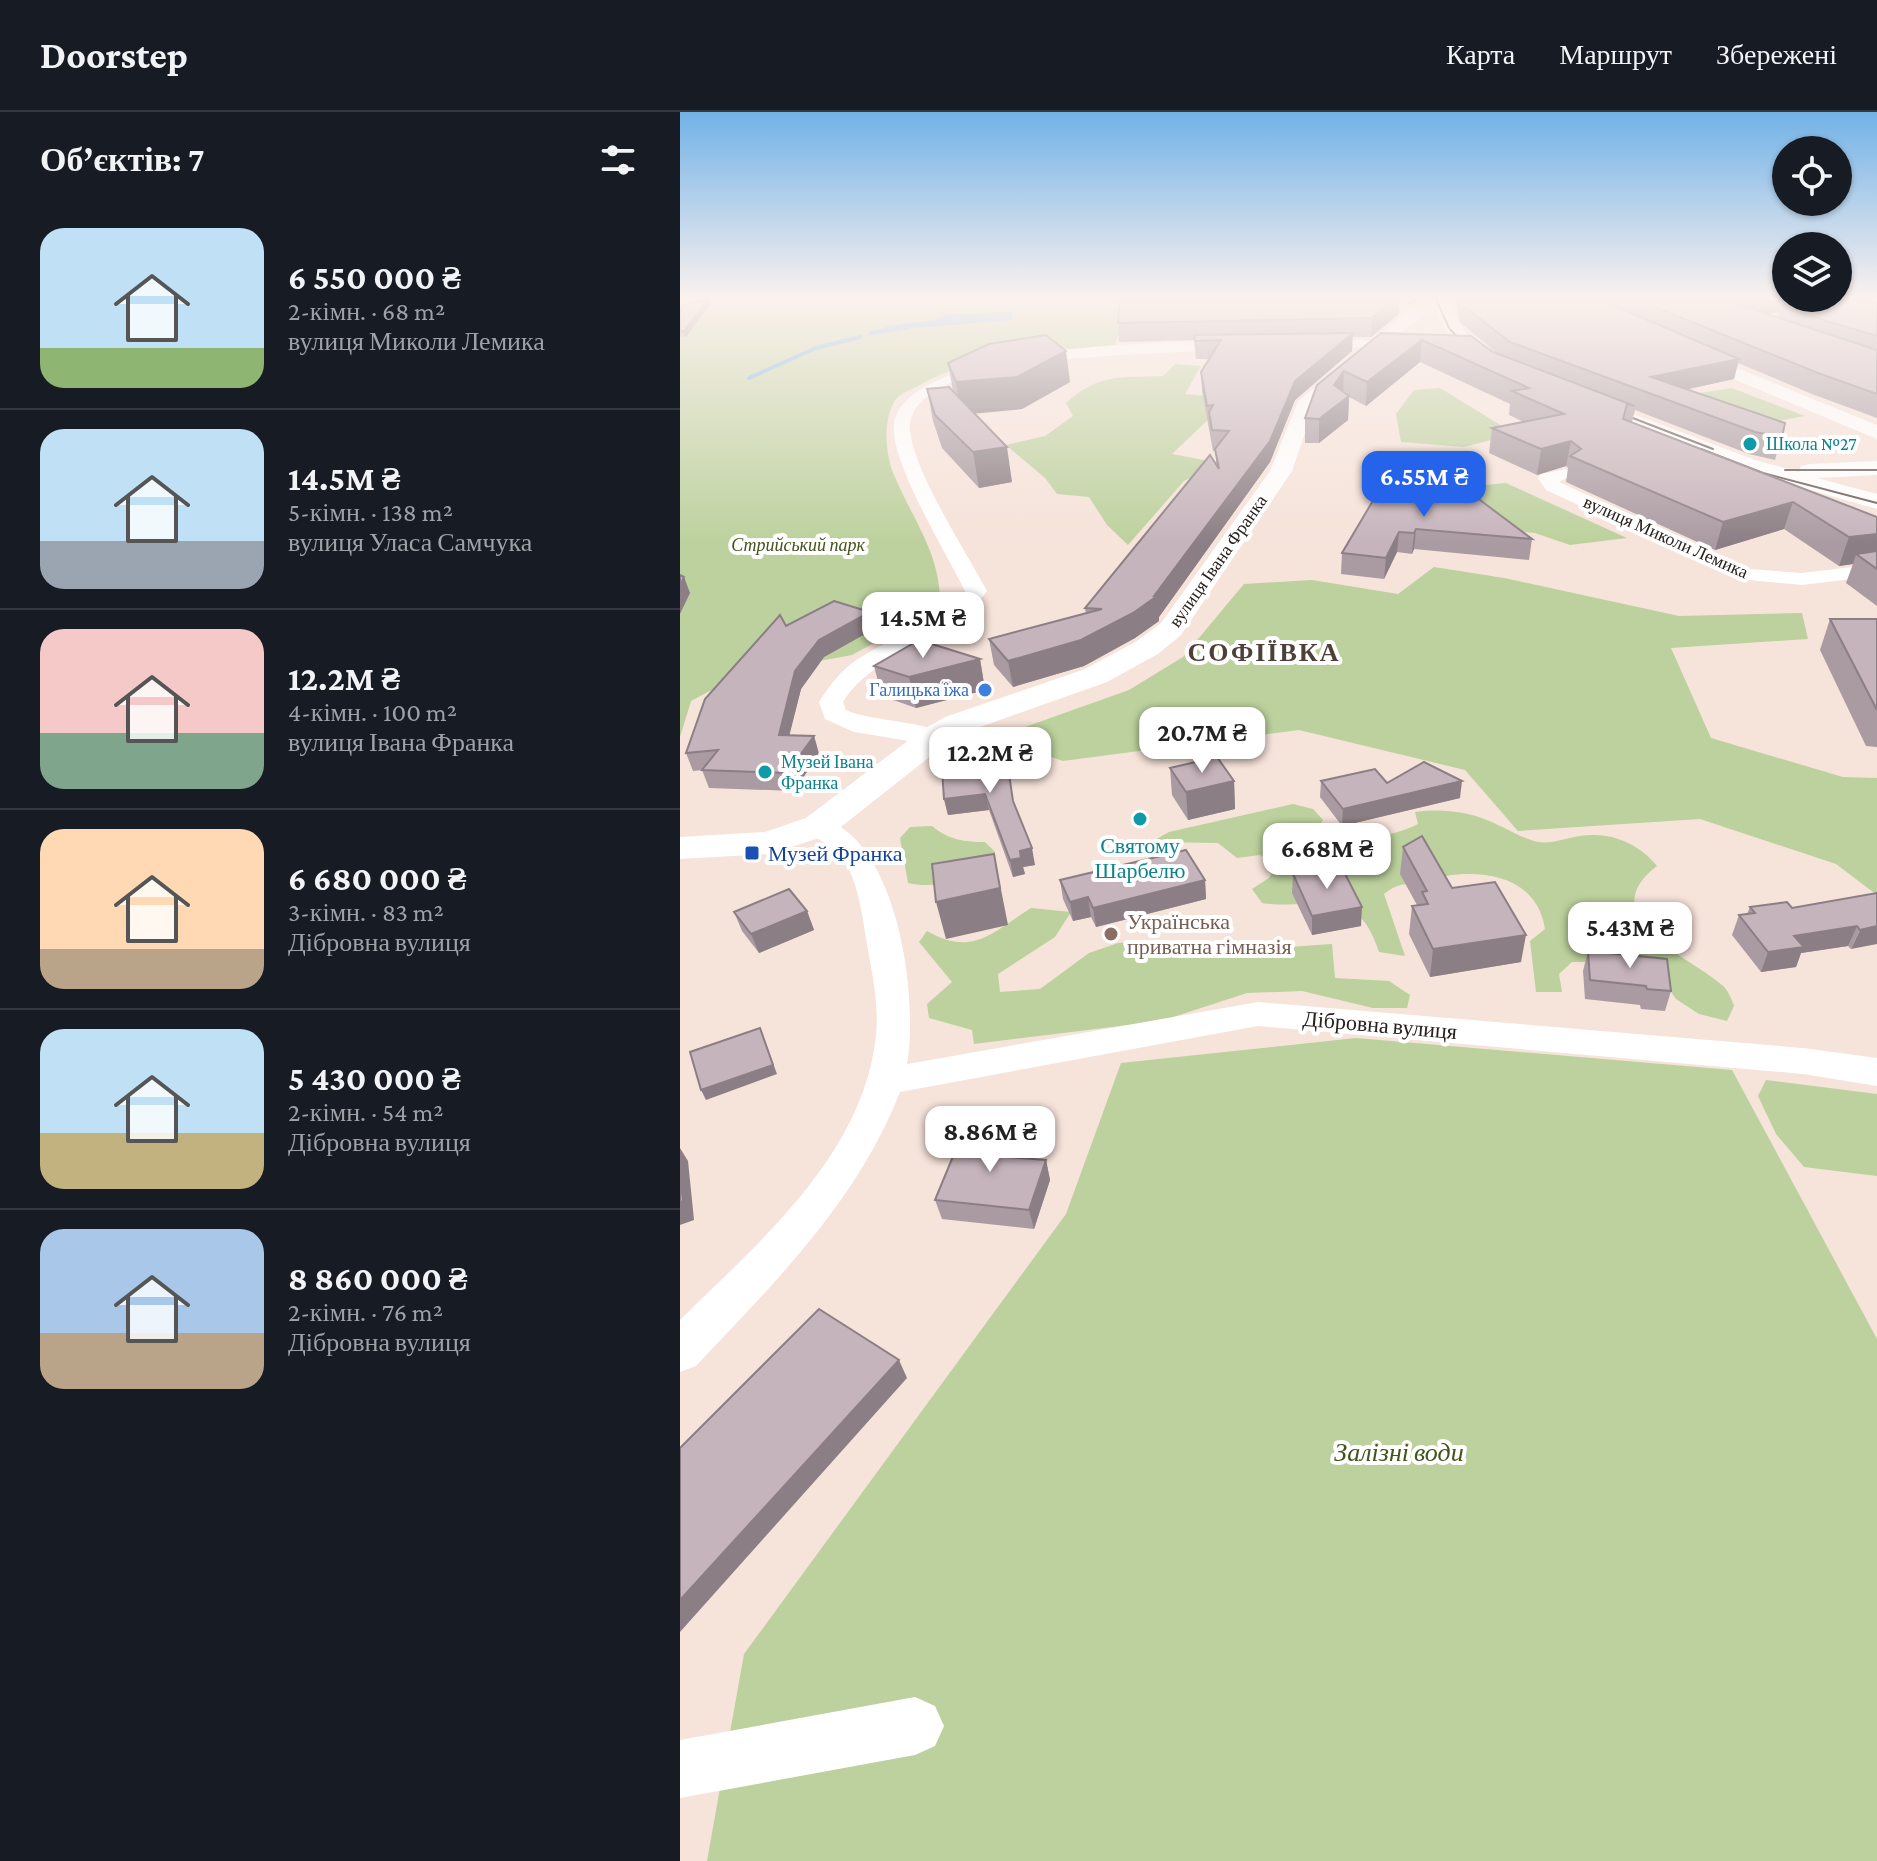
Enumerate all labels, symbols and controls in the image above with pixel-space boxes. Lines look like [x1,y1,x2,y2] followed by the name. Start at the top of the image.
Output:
[40,34,188,76] text: Doorstep
[1446,39,1515,70] text: Карта
[1559,39,1672,70] text: Маршрут
[1716,39,1837,70] text: Збережені
[1772,136,1852,312] map controls
[1772,136,1852,216] button: locate
[596,138,640,182] icon: filters
[40,141,205,178] text: Об’єктів: 7
[1772,232,1852,312] button: layers
[288,259,461,296] text: 6 550 000 ₴
[104,260,200,356] icon: home
[288,297,445,326] text: 2-кімн. · 68 m²
[288,327,545,356] text: вулиця Миколи Лемика
[1766,434,1857,454] place label: Школа №27
[1741,435,1759,453] marker: Школа №27
[1350,451,1498,519] pin: 6.55M ₴
[288,460,400,497] text: 14.5M ₴
[104,461,200,557] icon: home
[1380,462,1468,491] text: 6.55M ₴
[1165,491,1271,631] street label: вулиця Івана Франка
[1581,492,1751,582] street label: вулиця Миколи Лемика
[288,498,453,527] text: 5-кімн. · 138 m²
[288,528,532,557] text: вулиця Уласа Самчука
[731,535,865,555] park label: Стрийський парк
[849,592,997,660] pin: 14.5M ₴
[880,603,966,632] text: 14.5M ₴
[1188,638,1340,667] district label: СОФІЇВКА
[288,660,400,697] text: 12.2M ₴
[104,661,200,757] icon: home
[869,680,969,700] place label: Галицька їжа
[976,681,994,699] marker: Галицька їжа
[288,698,457,727] text: 4-кімн. · 100 m²
[1128,707,1276,775] pin: 20.7M ₴
[1157,718,1247,747] text: 20.7M ₴
[916,727,1064,795] pin: 12.2M ₴
[288,728,514,757] text: вулиця Івана Франка
[947,738,1033,767] text: 12.2M ₴
[781,752,874,793] place label: Музей Івана Франка
[756,763,774,781] marker: Музей Івана Франка
[1131,810,1149,828] marker: Святому Шарбелю
[1253,823,1401,891] pin: 6.68M ₴
[1094,833,1186,883] place label: Святому Шарбелю
[1281,834,1373,863] text: 6.68M ₴
[768,841,903,866] place label: Музей Франка
[743,844,761,862] marker: Музей Франка
[288,860,466,897] text: 6 680 000 ₴
[104,861,200,957] icon: home
[288,898,444,927] text: 3-кімн. · 83 m²
[1556,902,1704,970] pin: 5.43M ₴
[1127,909,1292,959] place label: Українська приватна гімназія
[1586,913,1674,942] text: 5.43M ₴
[1102,925,1120,943] marker: Українська приватна гімназія
[288,928,471,957] text: Дібровна вулиця
[1302,1006,1458,1044] street label: Дібровна вулиця
[288,1060,460,1097] text: 5 430 000 ₴
[104,1061,200,1157] icon: home
[288,1098,444,1127] text: 2-кімн. · 54 m²
[916,1106,1064,1174] pin: 8.86M ₴
[943,1117,1037,1146] text: 8.86M ₴
[288,1128,471,1157] text: Дібровна вулиця
[288,1260,467,1297] text: 8 860 000 ₴
[104,1261,200,1357] icon: home
[288,1298,443,1327] text: 2-кімн. · 76 m²
[288,1328,471,1357] text: Дібровна вулиця
[1334,1438,1464,1467] park label: Залізні води

